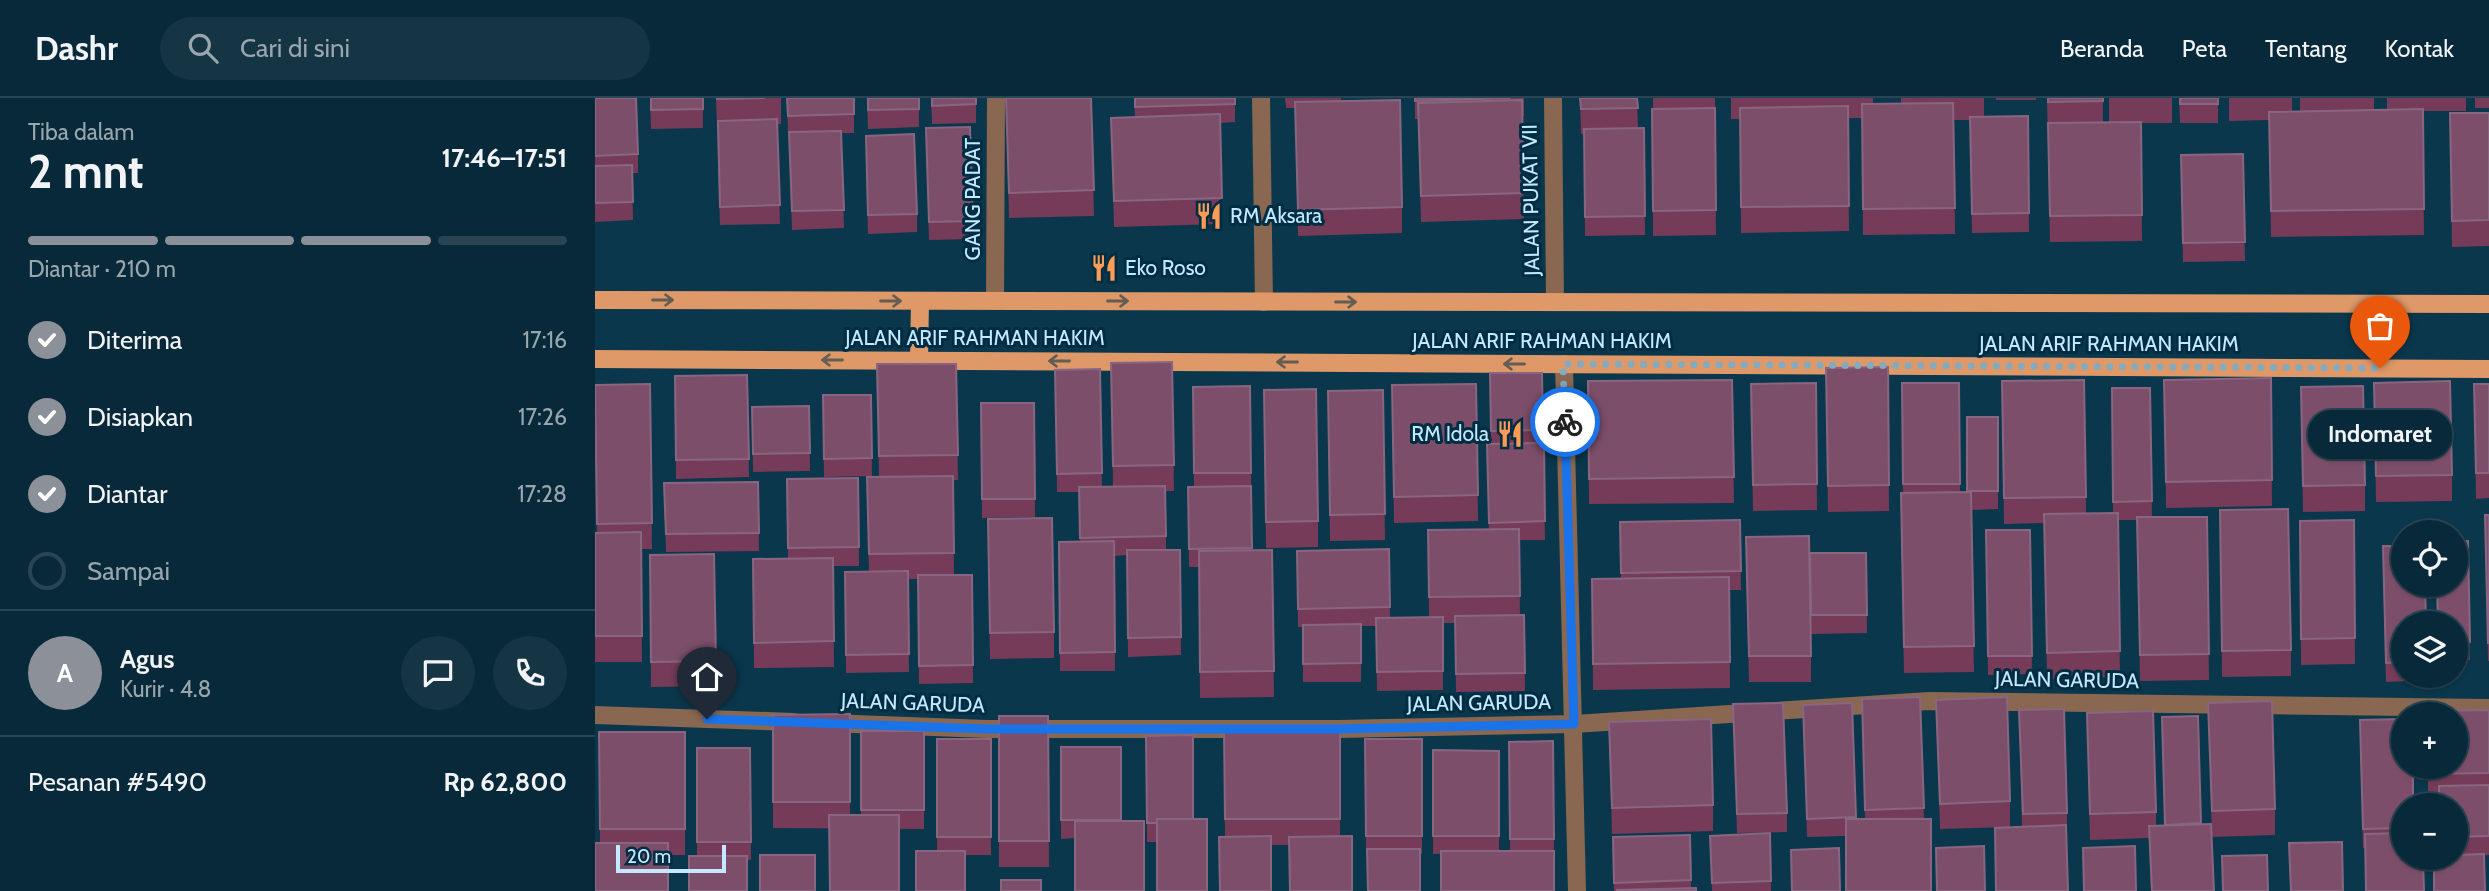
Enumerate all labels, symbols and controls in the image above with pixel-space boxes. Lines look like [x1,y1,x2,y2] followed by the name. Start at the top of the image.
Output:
[160,17,650,80] search box
[35,28,118,68] text: Dashr
[184,29,222,67] icon: search
[240,32,350,64] text: Cari di sini
[2060,34,2144,63] text: Beranda
[2182,34,2227,63] text: Peta
[2265,34,2346,63] text: Tentang
[2384,34,2454,63] text: Kontak
[28,118,134,146] text: Tiba dalam
[1517,124,1544,277] street label: JALAN PUKAT VII
[960,138,985,260] street label: GANG PADAT
[441,142,567,174] text: 17:46–17:51
[28,144,144,200] text: 2 mnt
[1194,201,1224,231] restaurant icon: RM Aksara
[1230,203,1322,228] place label: RM Aksara
[1089,253,1119,283] restaurant icon: Eko Roso
[28,255,176,283] text: Diantar · 210 m
[1125,255,1206,280] place label: Eko Roso
[651,293,674,307] one-way arrow
[879,294,902,308] one-way arrow
[1106,294,1129,308] one-way arrow
[1334,295,1357,309] one-way arrow
[2350,296,2410,368] pin
[2361,307,2399,345] icon: bag
[28,321,66,359] icon: check
[87,324,182,356] text: Diterima
[844,325,1105,350] street label: JALAN ARIF RAHMAN HAKIM
[523,326,567,354] text: 17:16
[1411,328,1672,353] street label: JALAN ARIF RAHMAN HAKIM
[1978,331,2239,356] street label: JALAN ARIF RAHMAN HAKIM
[821,353,844,367] one-way arrow
[1048,354,1071,368] one-way arrow
[1276,355,1299,369] one-way arrow
[1503,357,1526,371] one-way arrow
[1530,387,1600,457] courier
[28,398,66,436] icon: check
[87,401,193,433] text: Disiapkan
[518,403,567,431] text: 17:26
[1546,403,1584,441] icon: bike
[2308,410,2452,459] callout: Indomaret
[1495,419,1525,449] restaurant icon: RM Idola
[2328,420,2432,448] text: Indomaret
[1411,421,1489,446] place label: RM Idola
[28,475,66,513] icon: check
[87,478,168,510] text: Diantar
[517,480,567,508] text: 17:28
[2391,520,2468,870] map controls
[2391,520,2468,597] button: locate
[87,555,170,587] text: Sampai
[2391,611,2468,688] button: layers
[401,636,475,710] button: chat
[493,636,567,710] button: phone
[120,643,174,675] text: Agus
[677,647,737,719] pin
[57,657,73,689] text: A
[688,658,726,696] icon: home
[1994,666,2139,693] street label: JALAN GARUDA
[120,675,211,703] text: Kurir · 4.8
[840,687,986,718] street label: JALAN GARUDA
[1406,689,1551,716] street label: JALAN GARUDA
[2391,702,2468,779] button: +
[28,766,207,798] text: Pesanan #5490
[443,766,567,798] text: Rp 62,800
[2391,793,2468,870] button: −
[616,842,726,874] scale bar
[627,845,671,868] text: 20 m

